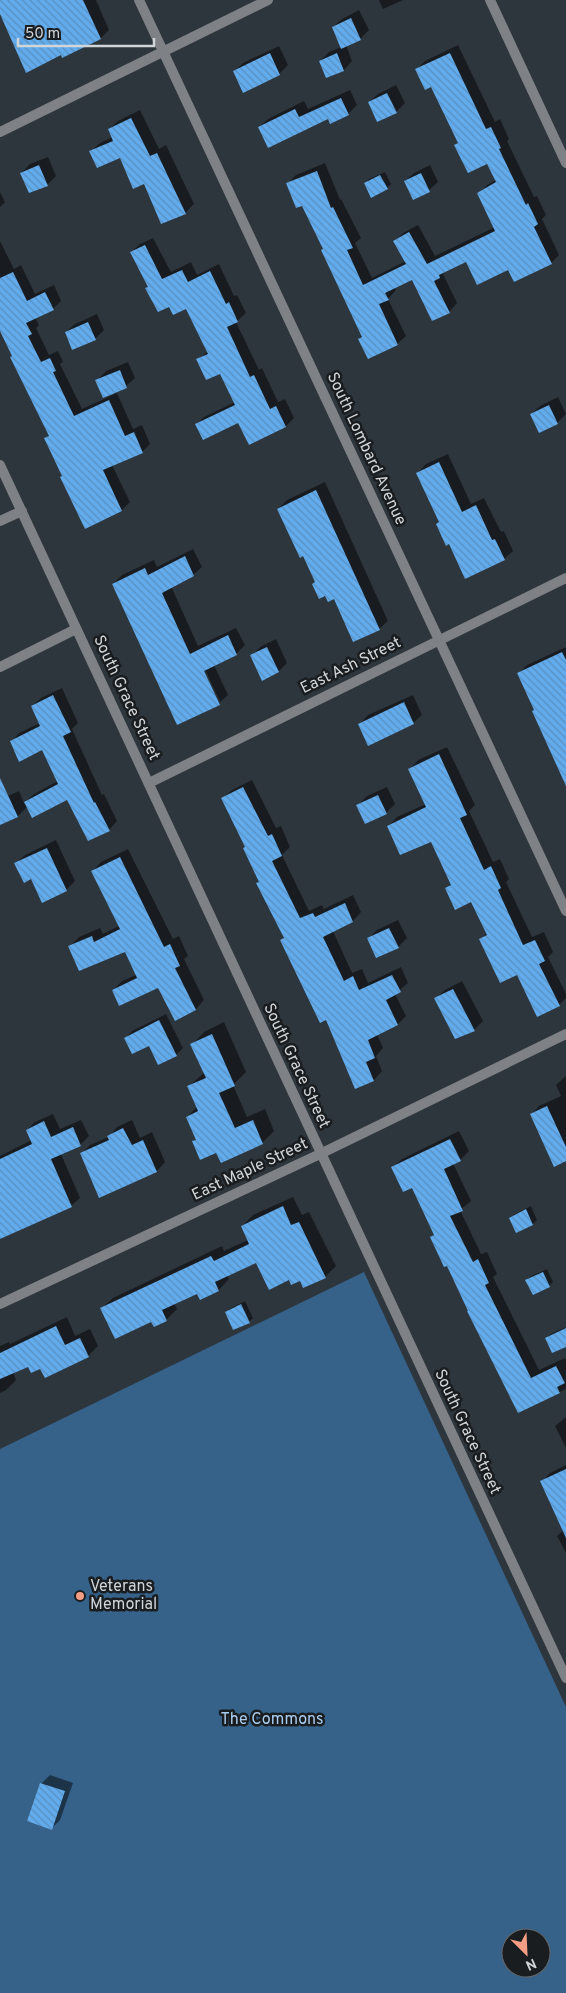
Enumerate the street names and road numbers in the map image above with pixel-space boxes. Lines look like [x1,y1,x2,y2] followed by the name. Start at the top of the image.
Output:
[322,369,410,529] street label: South Lombard Avenue
[88,632,164,764] street label: South Grace Street
[297,633,405,699] street label: East Ash Street
[258,1000,334,1132] street label: South Grace Street
[189,1134,311,1206] street label: East Maple Street
[429,1366,505,1498] street label: South Grace Street

